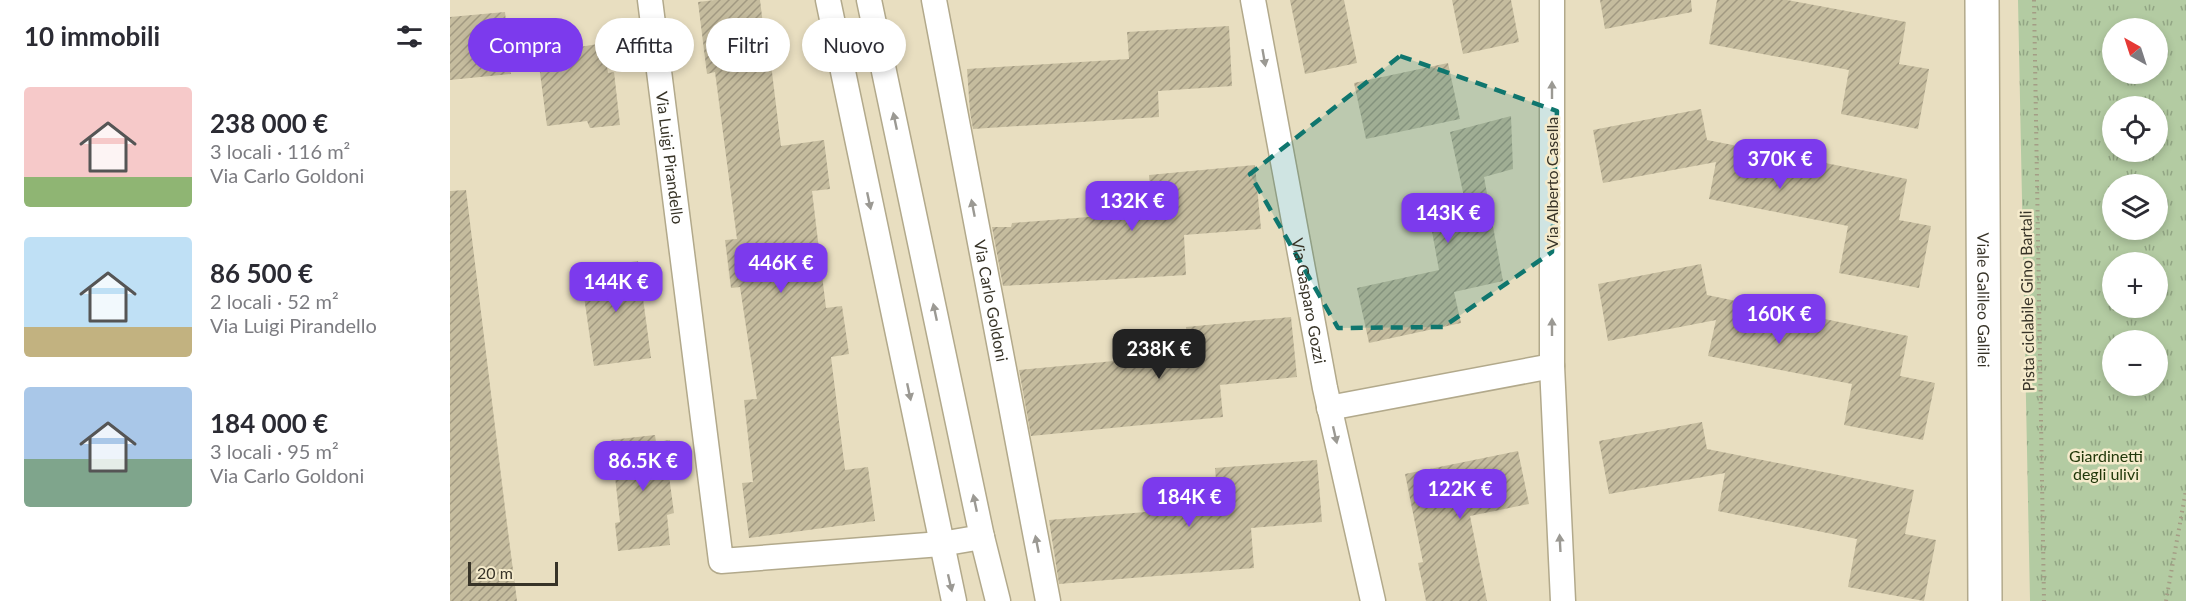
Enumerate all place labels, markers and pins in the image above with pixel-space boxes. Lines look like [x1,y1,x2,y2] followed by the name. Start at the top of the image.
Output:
[1731,139,1829,190] pin: 370K €
[1083,181,1181,232] pin: 132K €
[1399,193,1497,244] pin: 143K €
[732,243,830,294] pin: 446K €
[567,262,665,313] pin: 144K €
[1730,294,1828,345] pin: 160K €
[1110,329,1208,380] pin: 238K €
[588,441,698,492] pin: 86.5K €
[1411,469,1509,520] pin: 122K €
[1140,477,1238,528] pin: 184K €

